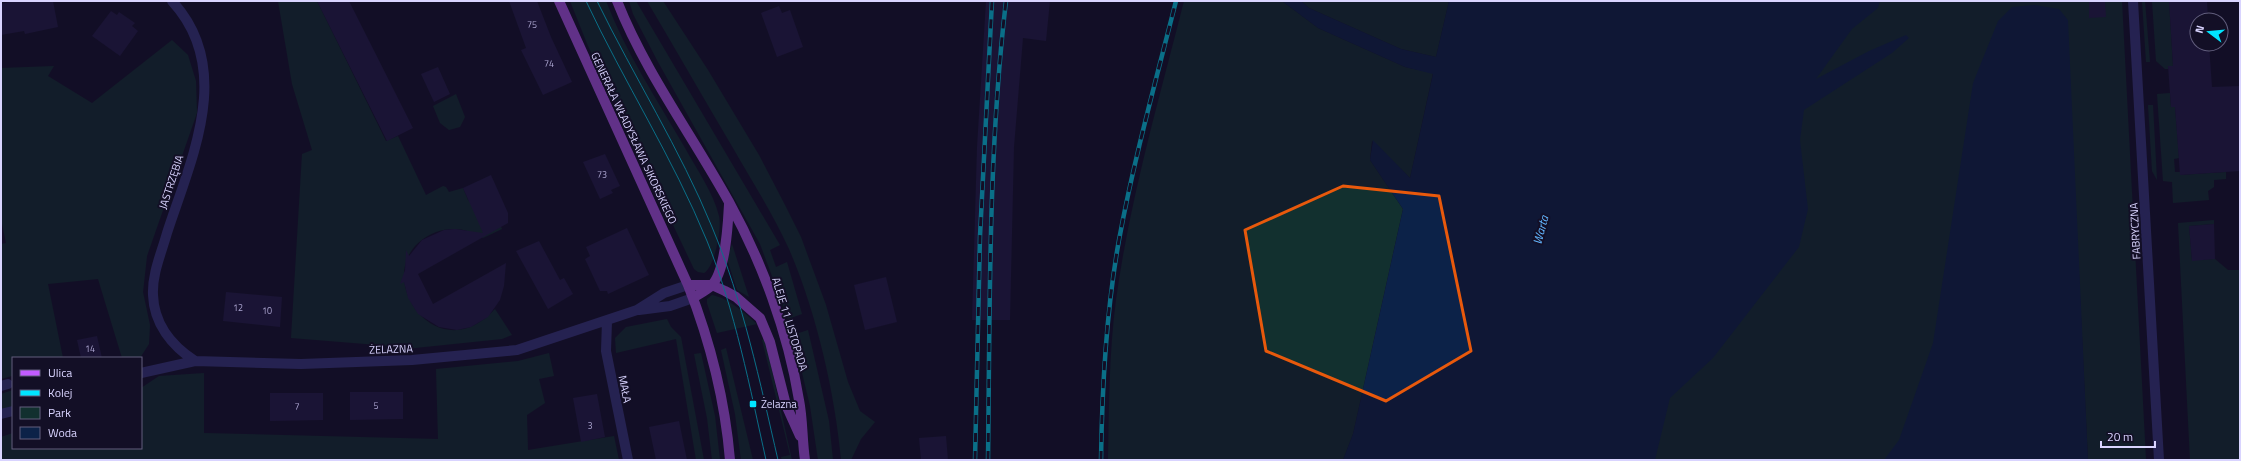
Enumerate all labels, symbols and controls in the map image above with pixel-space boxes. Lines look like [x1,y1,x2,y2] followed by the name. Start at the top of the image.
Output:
[2189,12,2229,52] north arrow
[527,18,537,31] house number: 75
[2191,23,2208,35] text: N
[587,49,681,227] street label: GENERAŁA WŁADYSŁAWA SIKORSKIEGO
[544,57,554,70] house number: 74
[155,152,187,211] street label: JASTRZĘBIA
[597,168,607,181] house number: 73
[2126,202,2144,260] street label: FABRYCZNA
[1528,212,1554,246] water label: Warta
[768,275,812,373] street label: ALEJE 11 LISTOPADA
[233,301,243,314] house number: 12
[262,304,272,317] house number: 10
[369,340,414,358] street label: ŻELAZNA
[85,342,95,355] house number: 14
[12,357,142,449] legend
[48,363,72,382] text: Ulica
[615,374,636,405] street label: MAŁA
[48,383,72,402] text: Kolej
[761,396,797,412] place label: Żelazna
[373,399,379,412] house number: 5
[748,399,758,409] marker: Żelazna
[294,400,300,413] house number: 7
[48,403,71,422] text: Park
[587,419,593,432] house number: 3
[48,423,77,442] text: Woda
[2101,423,2155,449] scale bar
[2107,427,2133,446] text: 20 m

